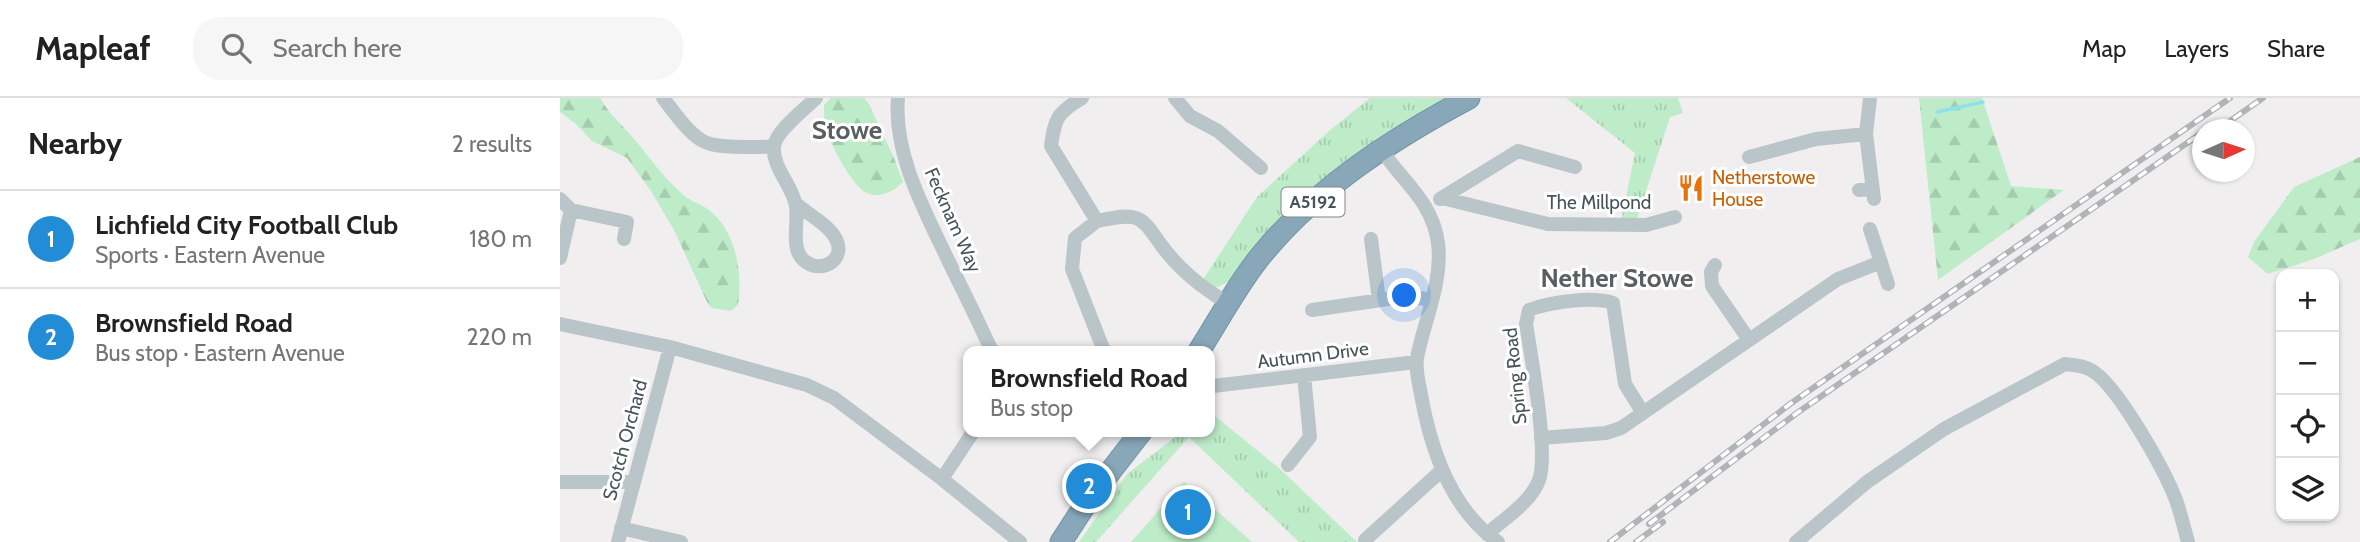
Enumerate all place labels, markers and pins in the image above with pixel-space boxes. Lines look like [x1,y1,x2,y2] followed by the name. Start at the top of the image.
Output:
[1712,166,1815,211] place label: Netherstowe House
[1676,173,1706,203] restaurant icon: Netherstowe House
[1066,460,1112,512] pin: 2
[1165,486,1211,538] pin: 1

